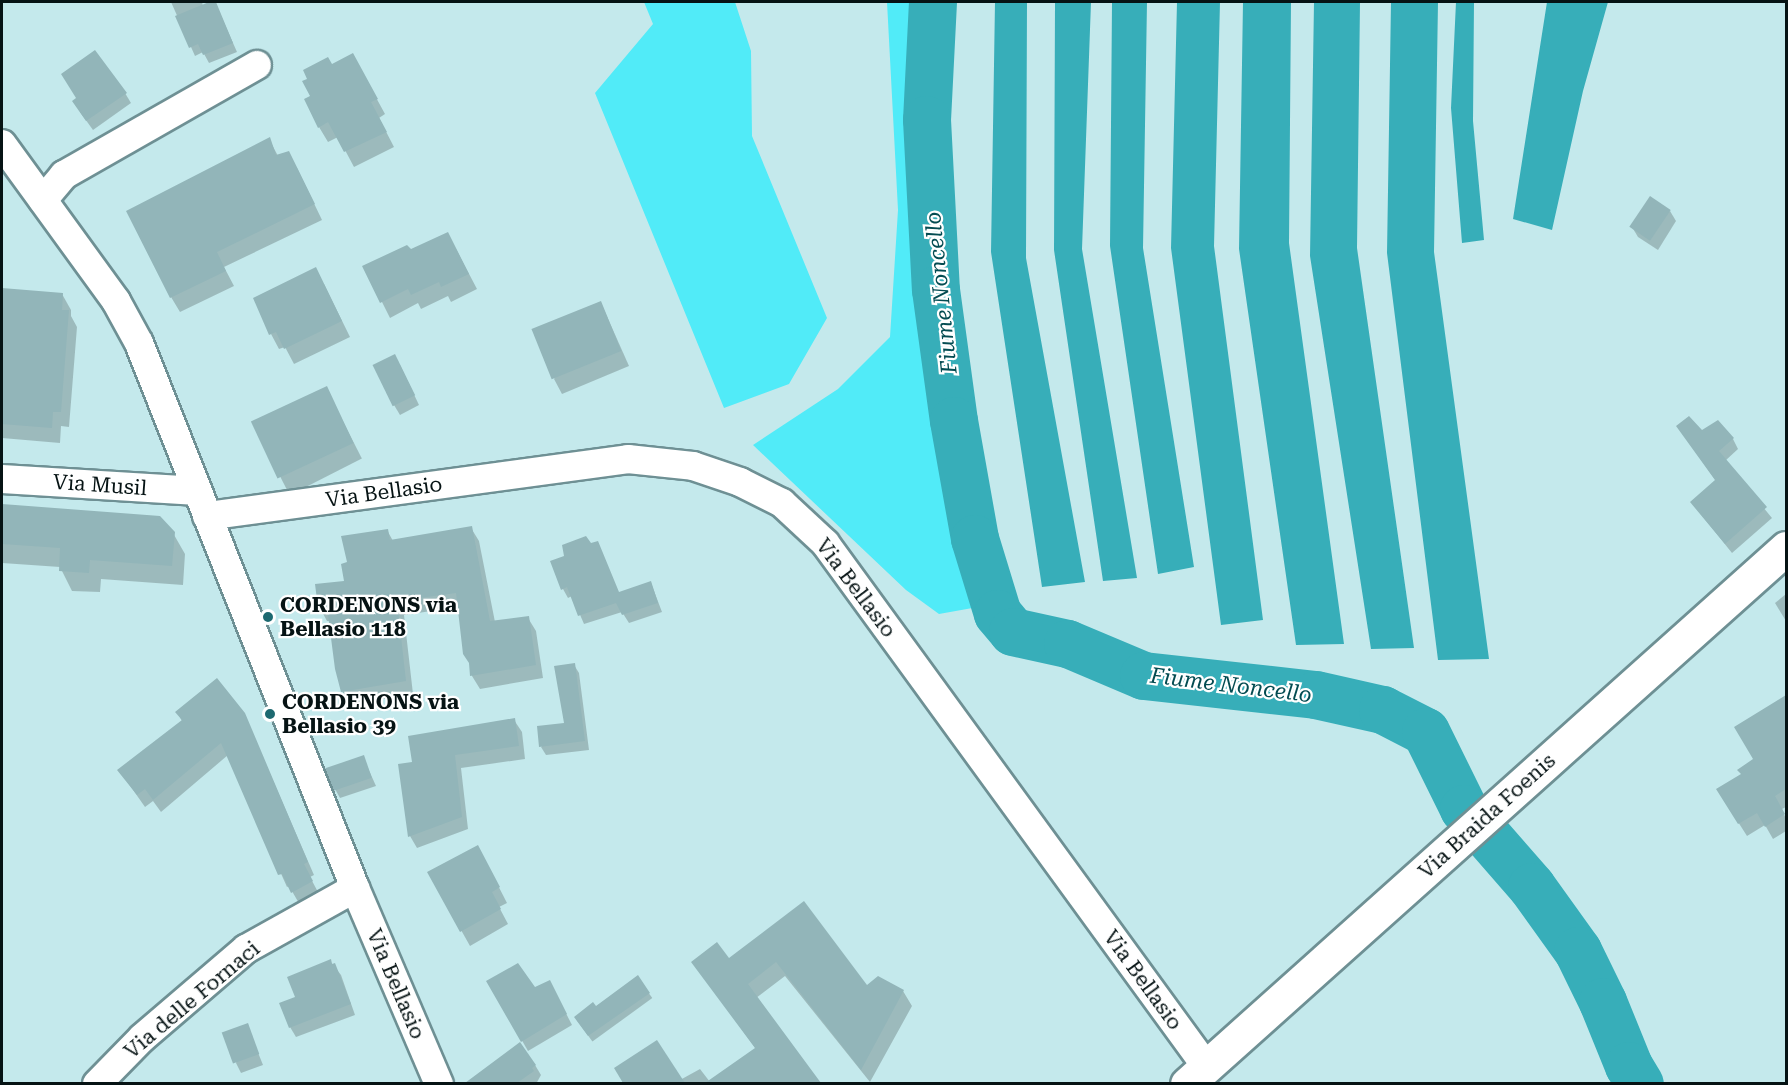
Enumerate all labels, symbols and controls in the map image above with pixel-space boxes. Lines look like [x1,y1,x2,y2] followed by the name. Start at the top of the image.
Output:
[919,211,963,375] water label: Fiume Noncello
[52,469,148,501] street label: Via Musil
[324,471,444,513] street label: Via Bellasio
[811,534,901,642] street label: Via Bellasio
[280,592,457,642] place label: CORDENONS via Bellasio 118
[261,610,275,624] marker: CORDENONS via Bellasio 118
[1149,662,1313,708] water label: Fiume Noncello
[282,689,459,739] place label: CORDENONS via Bellasio 39
[263,707,277,721] marker: CORDENONS via Bellasio 39
[1413,748,1561,884] street label: Via Braida Foenis
[361,925,431,1043] street label: Via Bellasio
[1098,925,1188,1035] street label: Via Bellasio
[119,936,265,1064] street label: Via delle Fornaci

